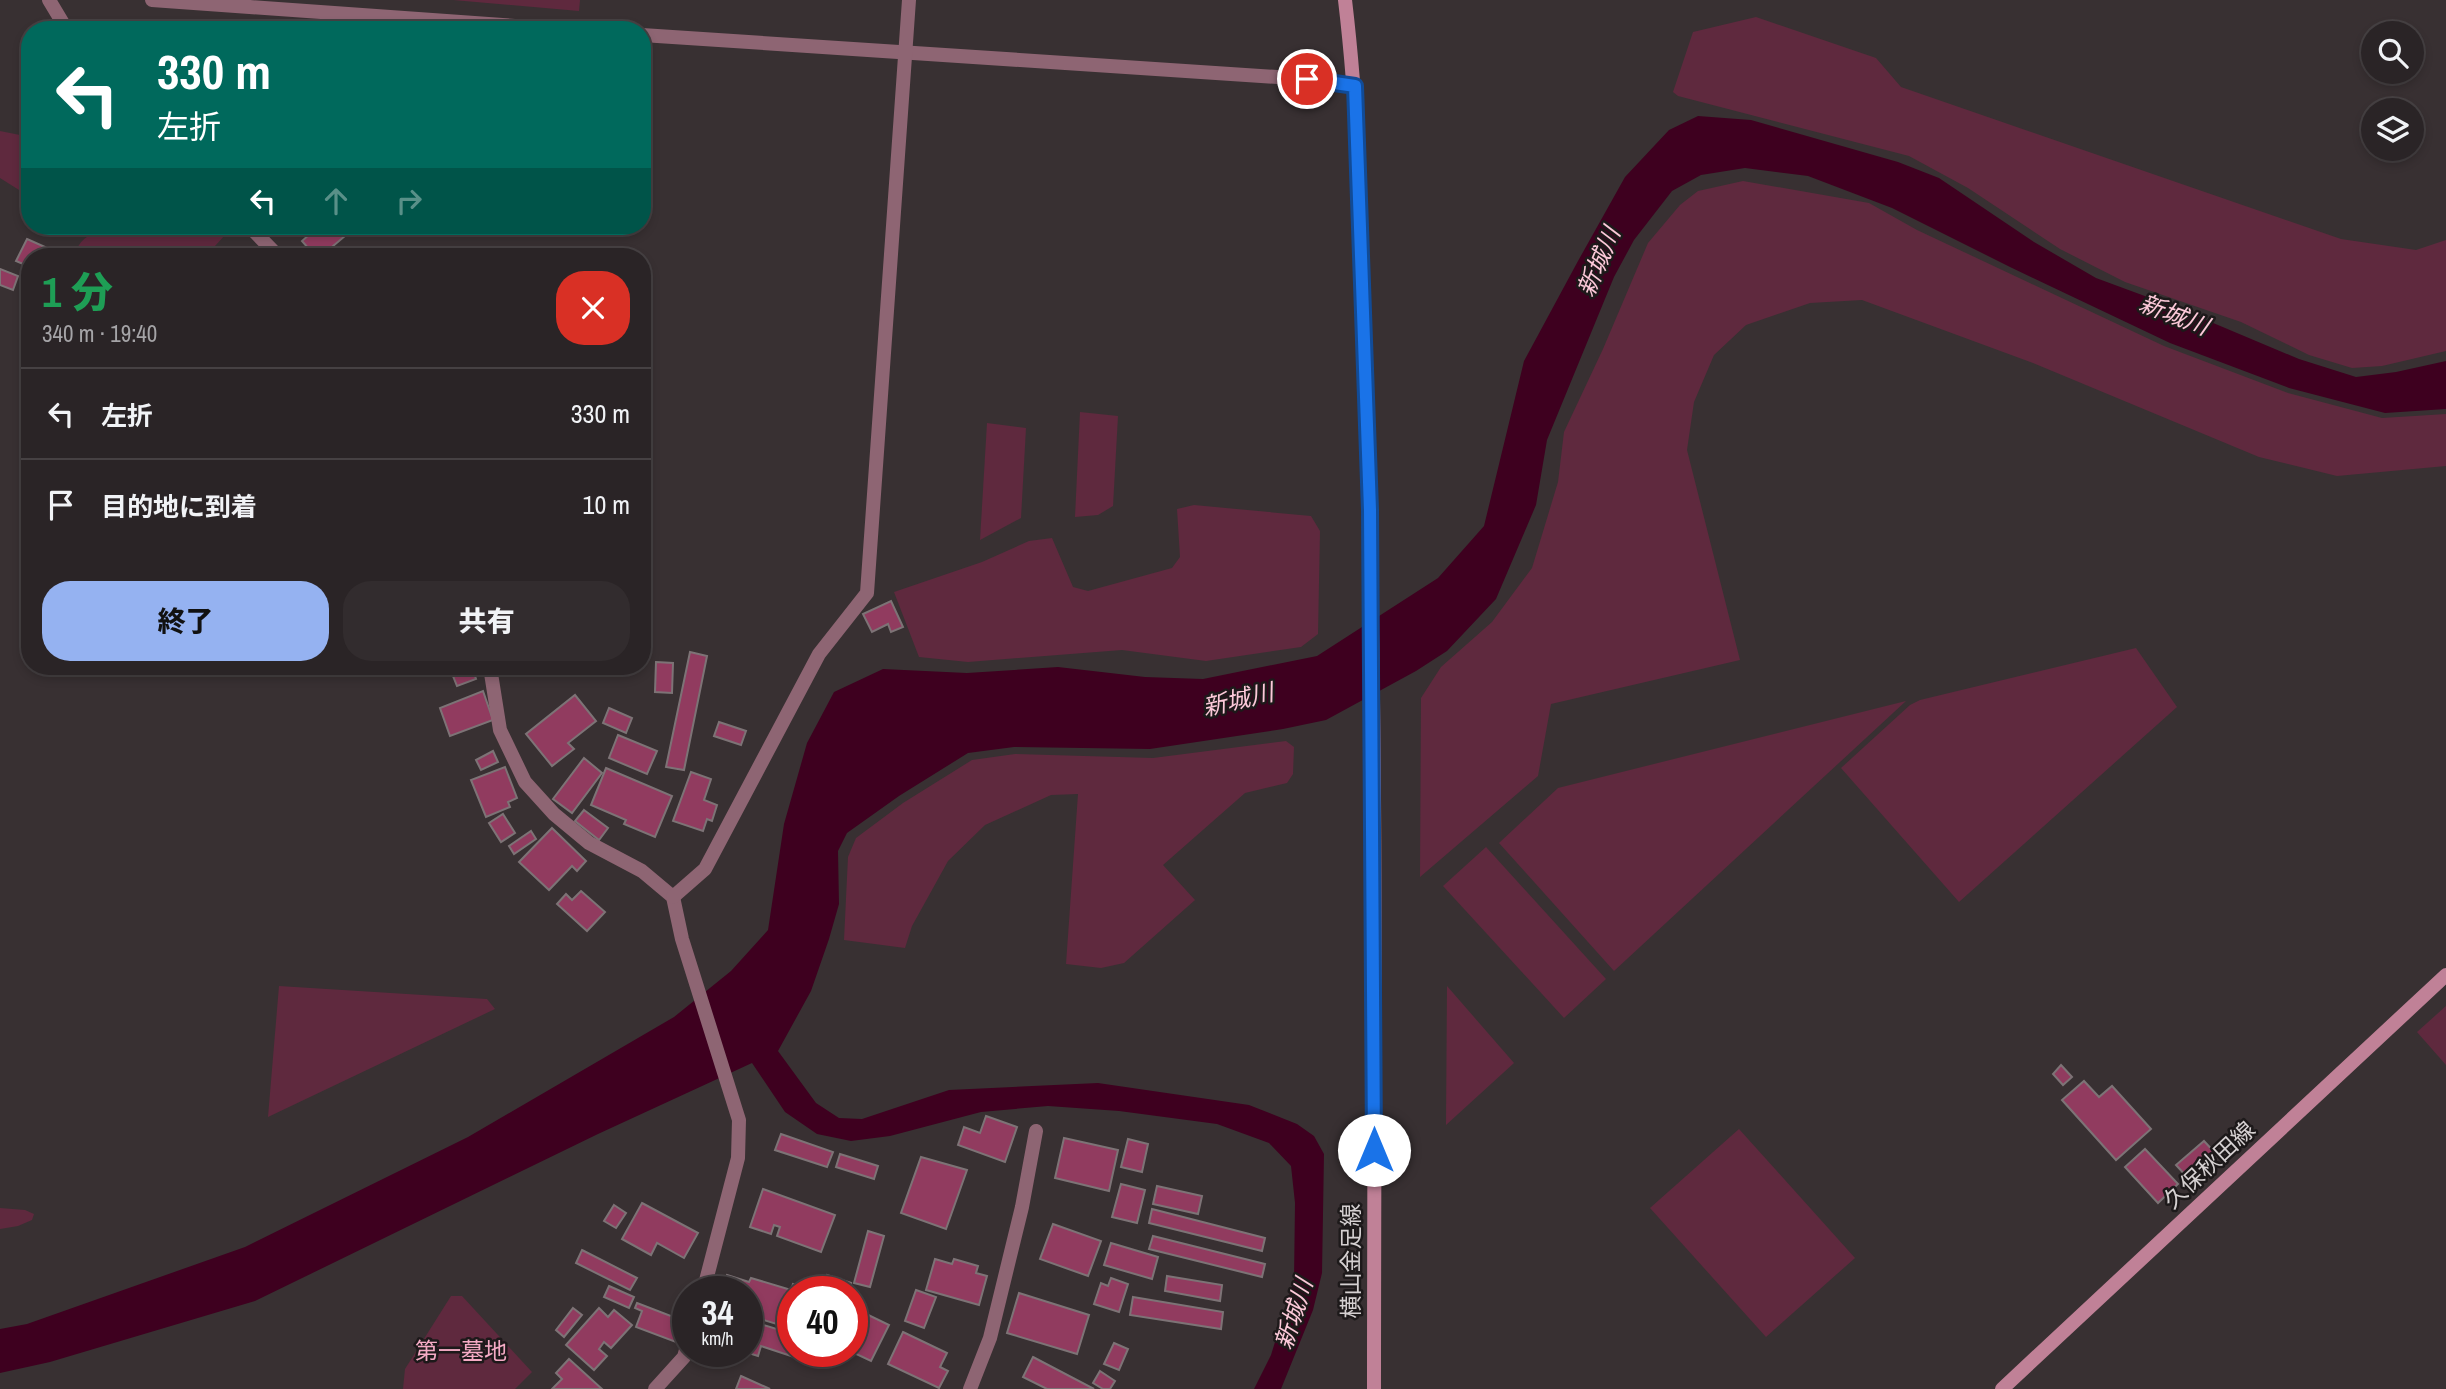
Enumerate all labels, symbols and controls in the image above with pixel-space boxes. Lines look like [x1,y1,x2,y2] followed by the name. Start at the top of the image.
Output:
[2361,21,2424,161] map controls
[2361,21,2424,84] button: search
[157,38,271,104] text: 330 m
[42,49,133,140] icon: left
[1277,49,1337,109] pin
[1288,60,1326,98] icon: arrive
[2361,98,2424,161] button: layers
[157,105,221,148] text: 左折
[244,182,282,220] icon: left
[317,182,355,220] icon: ahead
[390,182,428,220] icon: right
[1569,219,1628,301] water label: 新城川
[42,264,113,320] text: 1 分
[556,271,630,345] button: close
[2135,286,2217,343] water label: 新城川
[42,318,157,349] text: 340 m · 19:40
[42,395,80,433] icon: left
[571,396,630,431] text: 330 m
[101,398,153,433] text: 左折
[42,486,80,524] icon: arrive
[583,487,630,522] text: 10 m
[101,489,257,524] text: 目的地に到着
[42,581,329,661] button: 終了
[343,581,630,661] button: 共有
[1199,675,1279,723] water label: 新城川
[1337,1113,1411,1187] position arrow
[2156,1114,2261,1215] street label: 久保秋田線
[1335,1204,1366,1319] street label: 横山金足線
[1267,1272,1320,1353] water label: 新城川
[777,1276,868,1367] speed limit sign: 40
[702,1289,733,1336] text: 34
[702,1326,734,1351] text: km/h
[415,1335,507,1366] park label: 第一墓地

